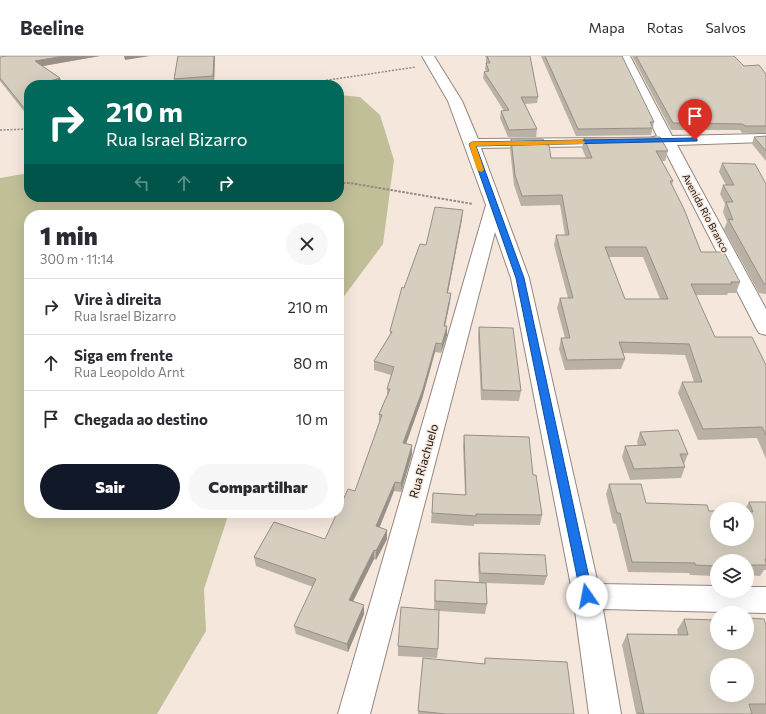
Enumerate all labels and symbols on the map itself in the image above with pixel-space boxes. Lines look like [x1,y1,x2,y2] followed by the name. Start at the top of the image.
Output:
[678,99,712,140] pin
[680,172,732,254] street label: Avenida Rio Branco
[406,422,440,500] street label: Rua Riachuelo
[566,575,608,617] position arrow

